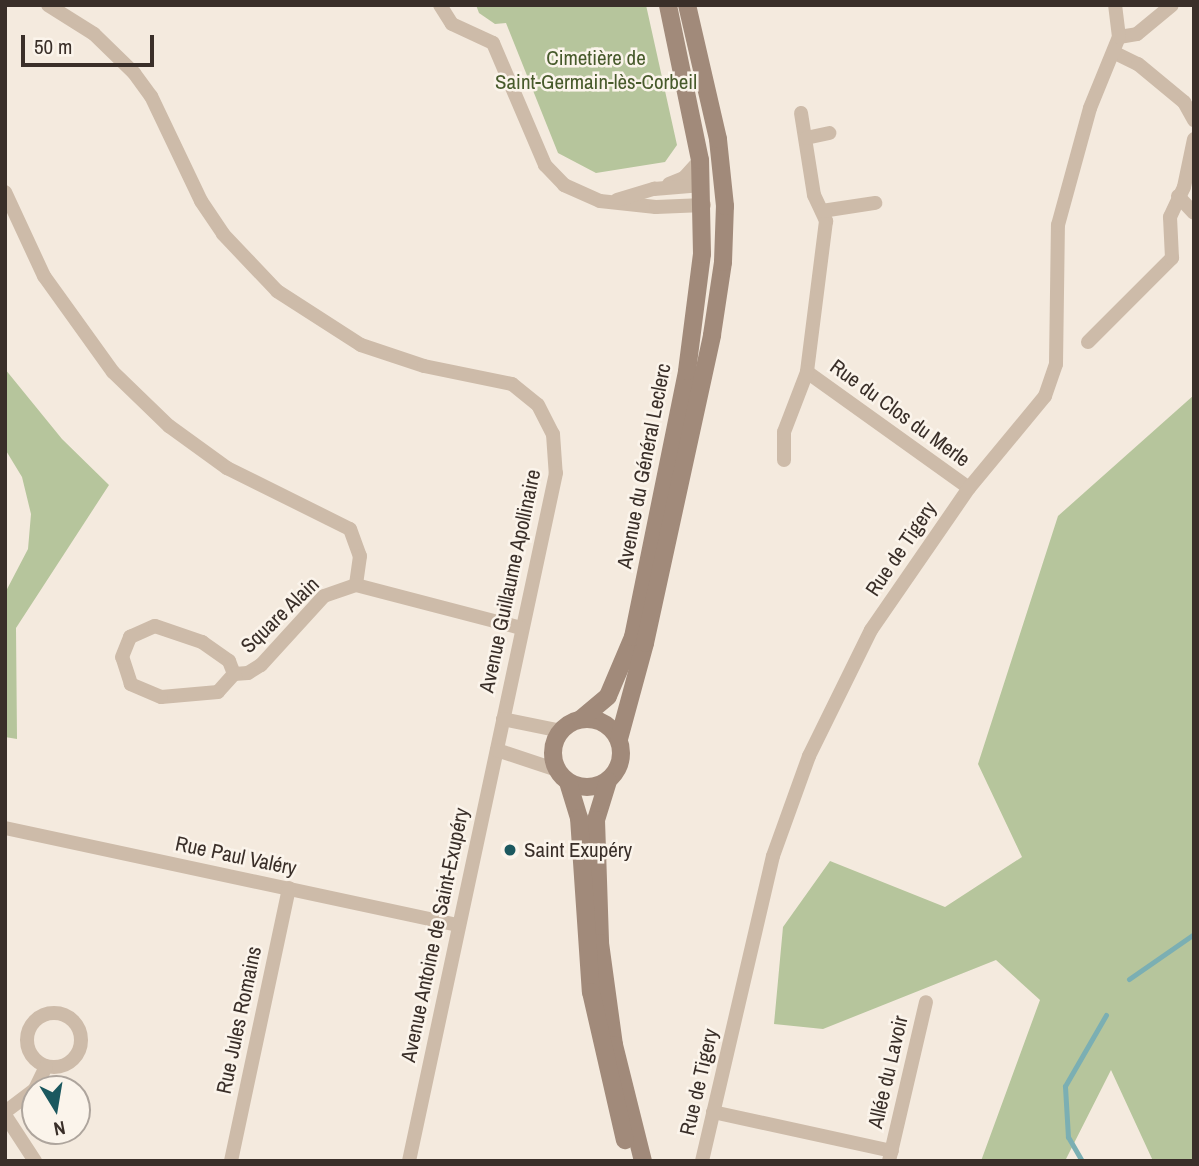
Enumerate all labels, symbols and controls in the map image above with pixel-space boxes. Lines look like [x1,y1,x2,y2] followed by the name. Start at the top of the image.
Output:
[24,21,158,65] scale bar
[34,32,72,61] text: 50 m
[495,45,697,95] park label: Cimetière de Saint-Germain-lès-Corbeil
[825,354,975,472] street label: Rue du Clos du Merle
[612,361,676,571] street label: Avenue du Général Leclerc
[474,467,546,695] street label: Avenue Guillaume Apollinaire
[860,497,942,601] street label: Rue de Tigery
[235,571,325,659] street label: Square Alain
[396,805,474,1065] street label: Avenue Antoine de Saint-Exupéry
[173,831,299,881] street label: Rue Paul Valéry
[524,837,632,863] place label: Saint Exupéry
[502,842,518,858] marker: Saint Exupéry
[211,944,267,1096] street label: Rue Jules Romains
[863,1013,913,1131] street label: Allée du Lavoir
[674,1026,724,1138] street label: Rue de Tigery
[21,1075,91,1145] north arrow
[52,1115,68,1142] text: N

